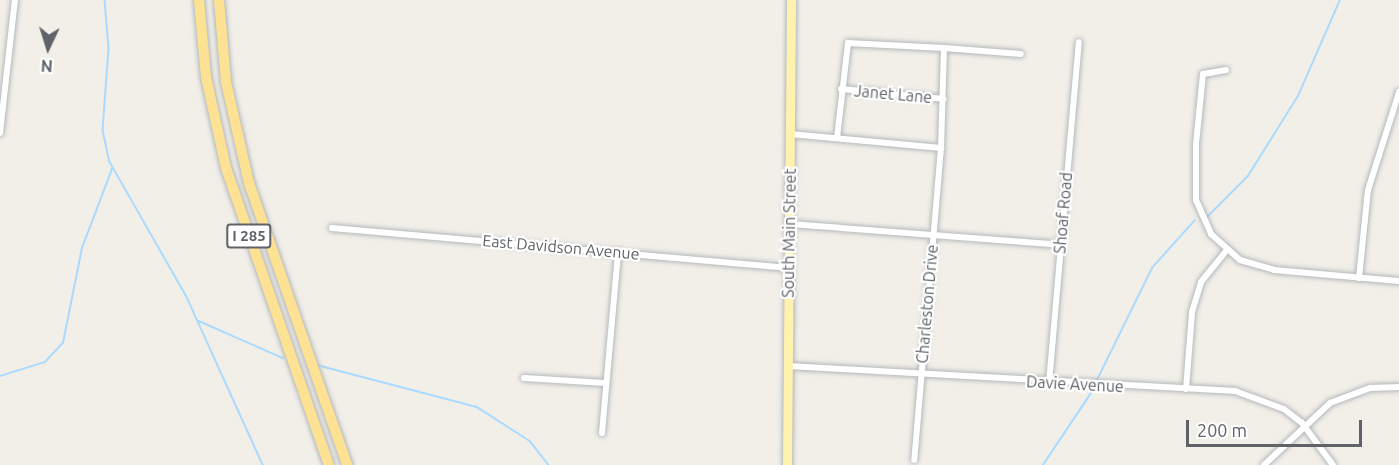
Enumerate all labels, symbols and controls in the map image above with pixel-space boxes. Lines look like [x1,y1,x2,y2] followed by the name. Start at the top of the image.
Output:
[18,18,78,78] north arrow
[40,57,53,75] text: N
[853,81,933,107] street label: Janet Lane
[778,168,800,298] street label: South Main Street
[1050,171,1076,255] street label: Shoaf Road
[225,224,273,248] road number: I 285
[482,231,640,263] street label: East Davidson Avenue
[912,244,942,364] street label: Charleston Drive
[1026,372,1124,396] street label: Davie Avenue
[1189,408,1364,446] scale bar
[1197,420,1247,440] text: 200 m

